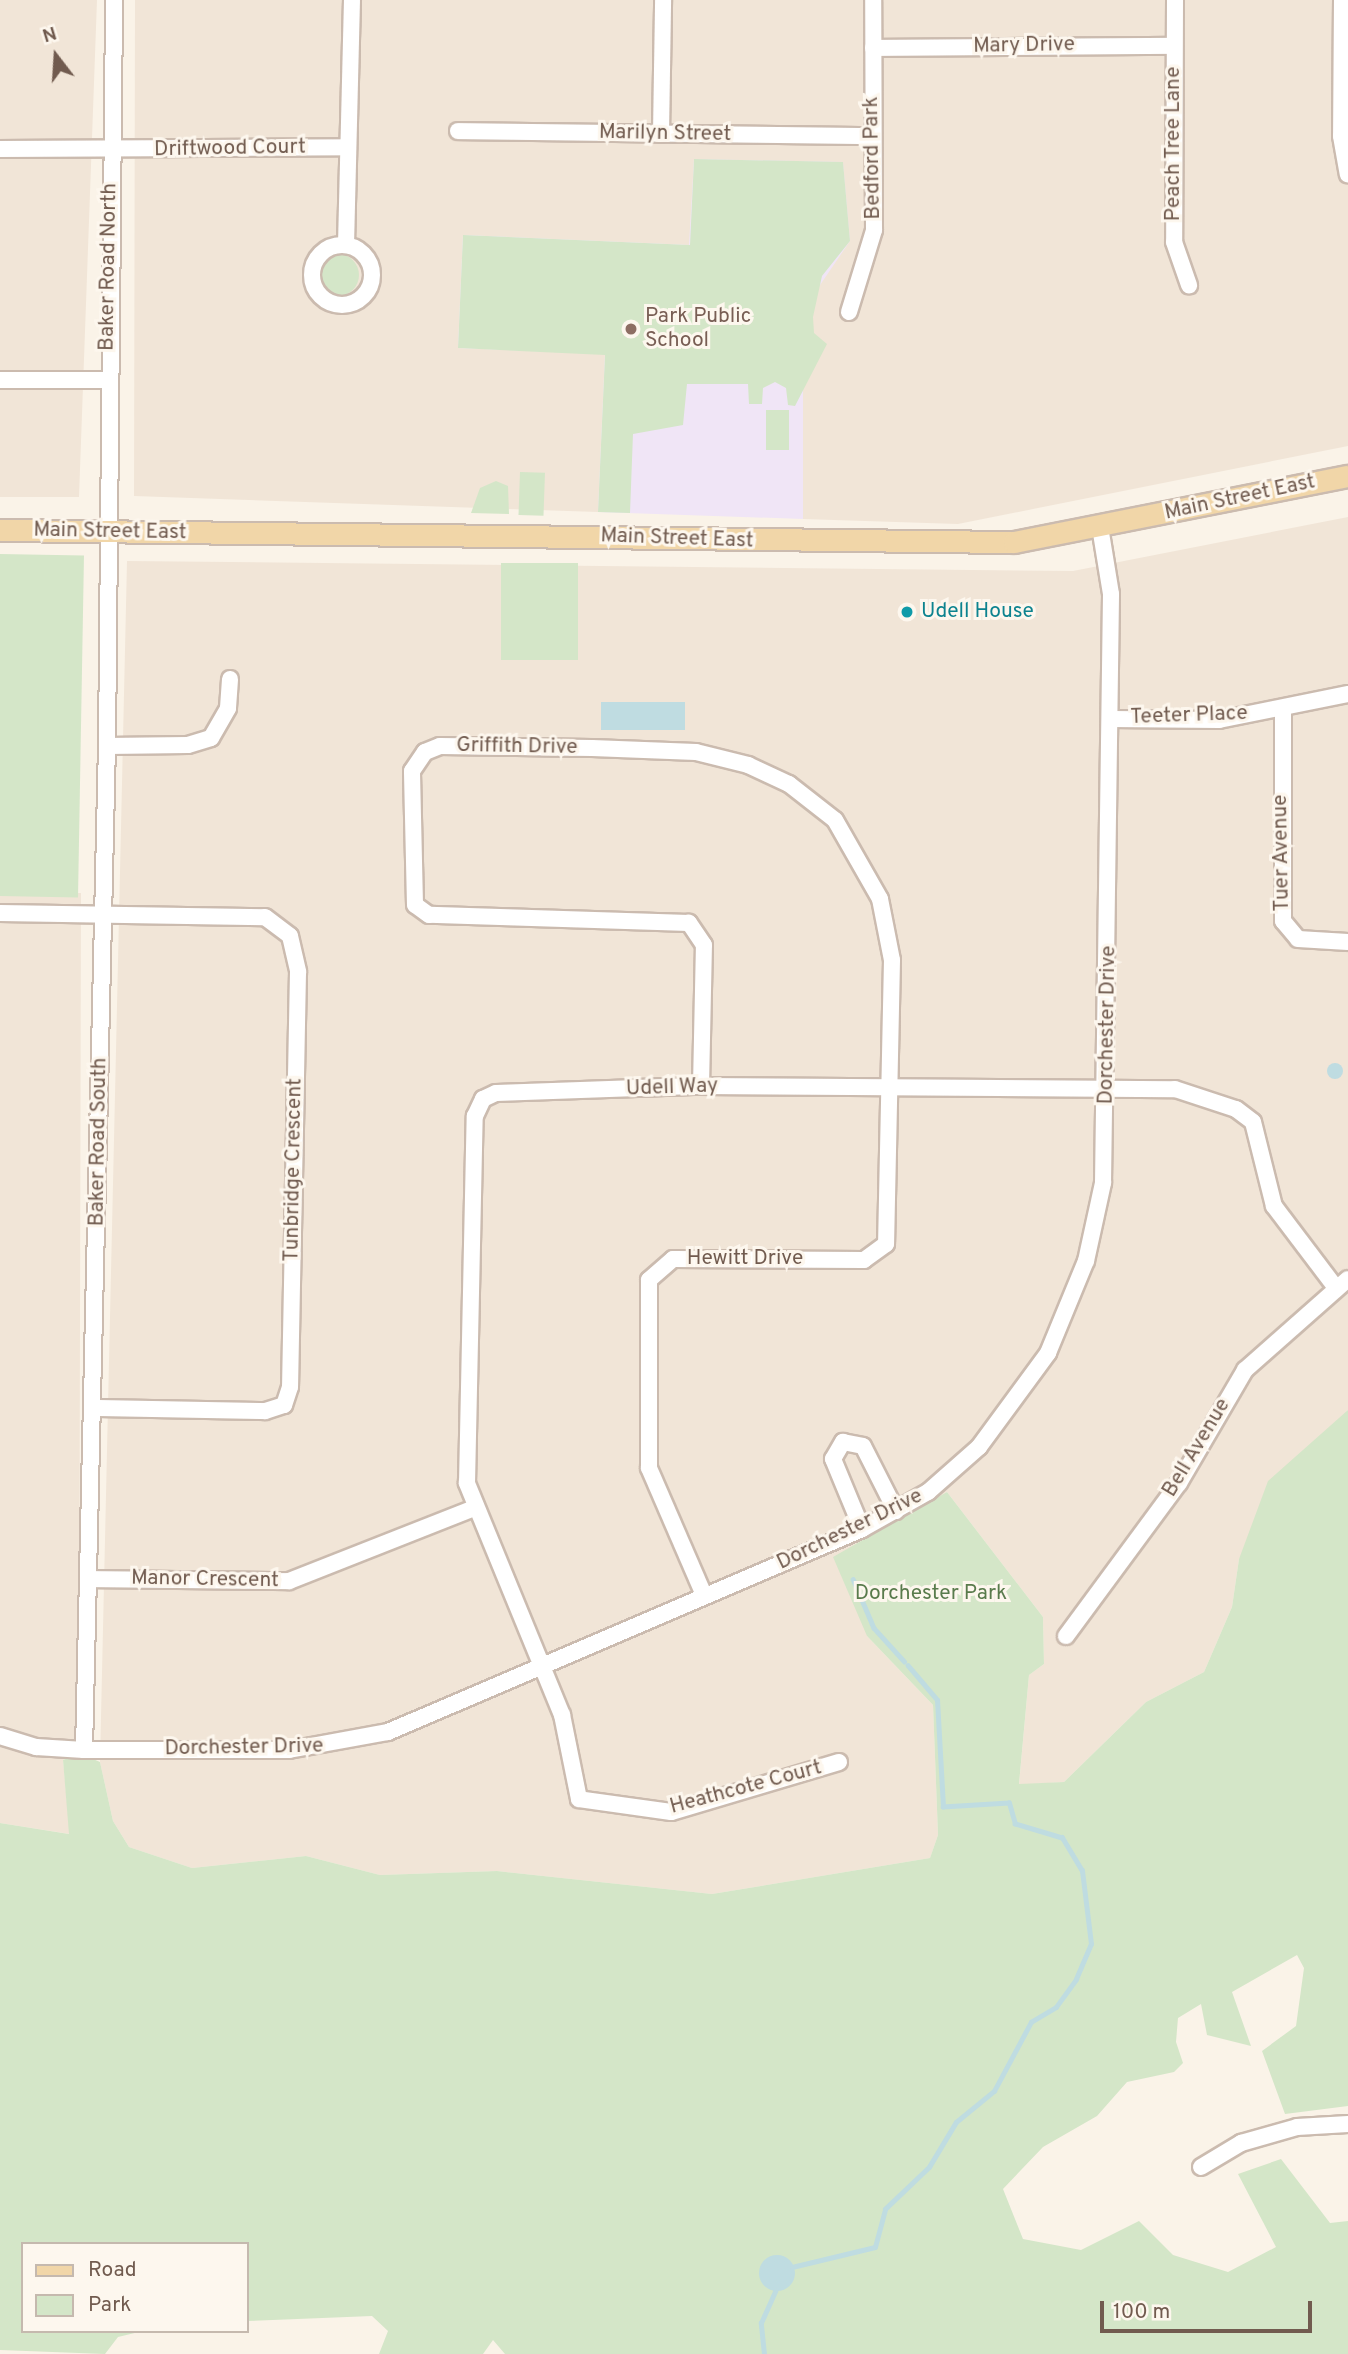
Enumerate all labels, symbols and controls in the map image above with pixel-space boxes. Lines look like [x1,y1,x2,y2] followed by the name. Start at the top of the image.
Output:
[21,21,91,91] north arrow
[40,22,60,49] text: N
[973,33,1075,59] street label: Mary Drive
[1161,66,1187,222] street label: Peach Tree Lane
[859,96,887,220] street label: Bedford Park
[599,120,731,148] street label: Marilyn Street
[154,135,306,163] street label: Driftwood Court
[95,183,123,351] street label: Baker Road North
[645,304,751,354] place label: Park Public School
[623,321,639,337] marker: Park Public School
[1162,470,1318,526] street label: Main Street East
[33,518,187,546] street label: Main Street East
[600,524,754,554] street label: Main Street East
[921,599,1034,625] place label: Udell House
[899,604,915,620] marker: Udell House
[1130,701,1248,731] street label: Teeter Place
[456,733,578,761] street label: Griffith Drive
[1268,794,1296,912] street label: Tuer Avenue
[1094,945,1122,1105] street label: Dorchester Drive
[85,1057,113,1227] street label: Baker Road South
[625,1074,719,1102] street label: Udell Way
[280,1078,308,1262] street label: Tunbridge Crescent
[687,1246,803,1272] street label: Hewitt Drive
[1158,1394,1236,1502] street label: Bell Avenue
[773,1484,927,1576] street label: Dorchester Drive
[131,1566,279,1594] street label: Manor Crescent
[855,1581,1007,1607] park label: Dorchester Park
[164,1734,324,1762] street label: Dorchester Drive
[667,1756,825,1820] street label: Heathcote Court
[21,2242,248,2333] legend
[88,2257,137,2284] text: Road
[1103,2288,1315,2332] scale bar
[88,2292,131,2319] text: Park
[1113,2299,1170,2326] text: 100 m

